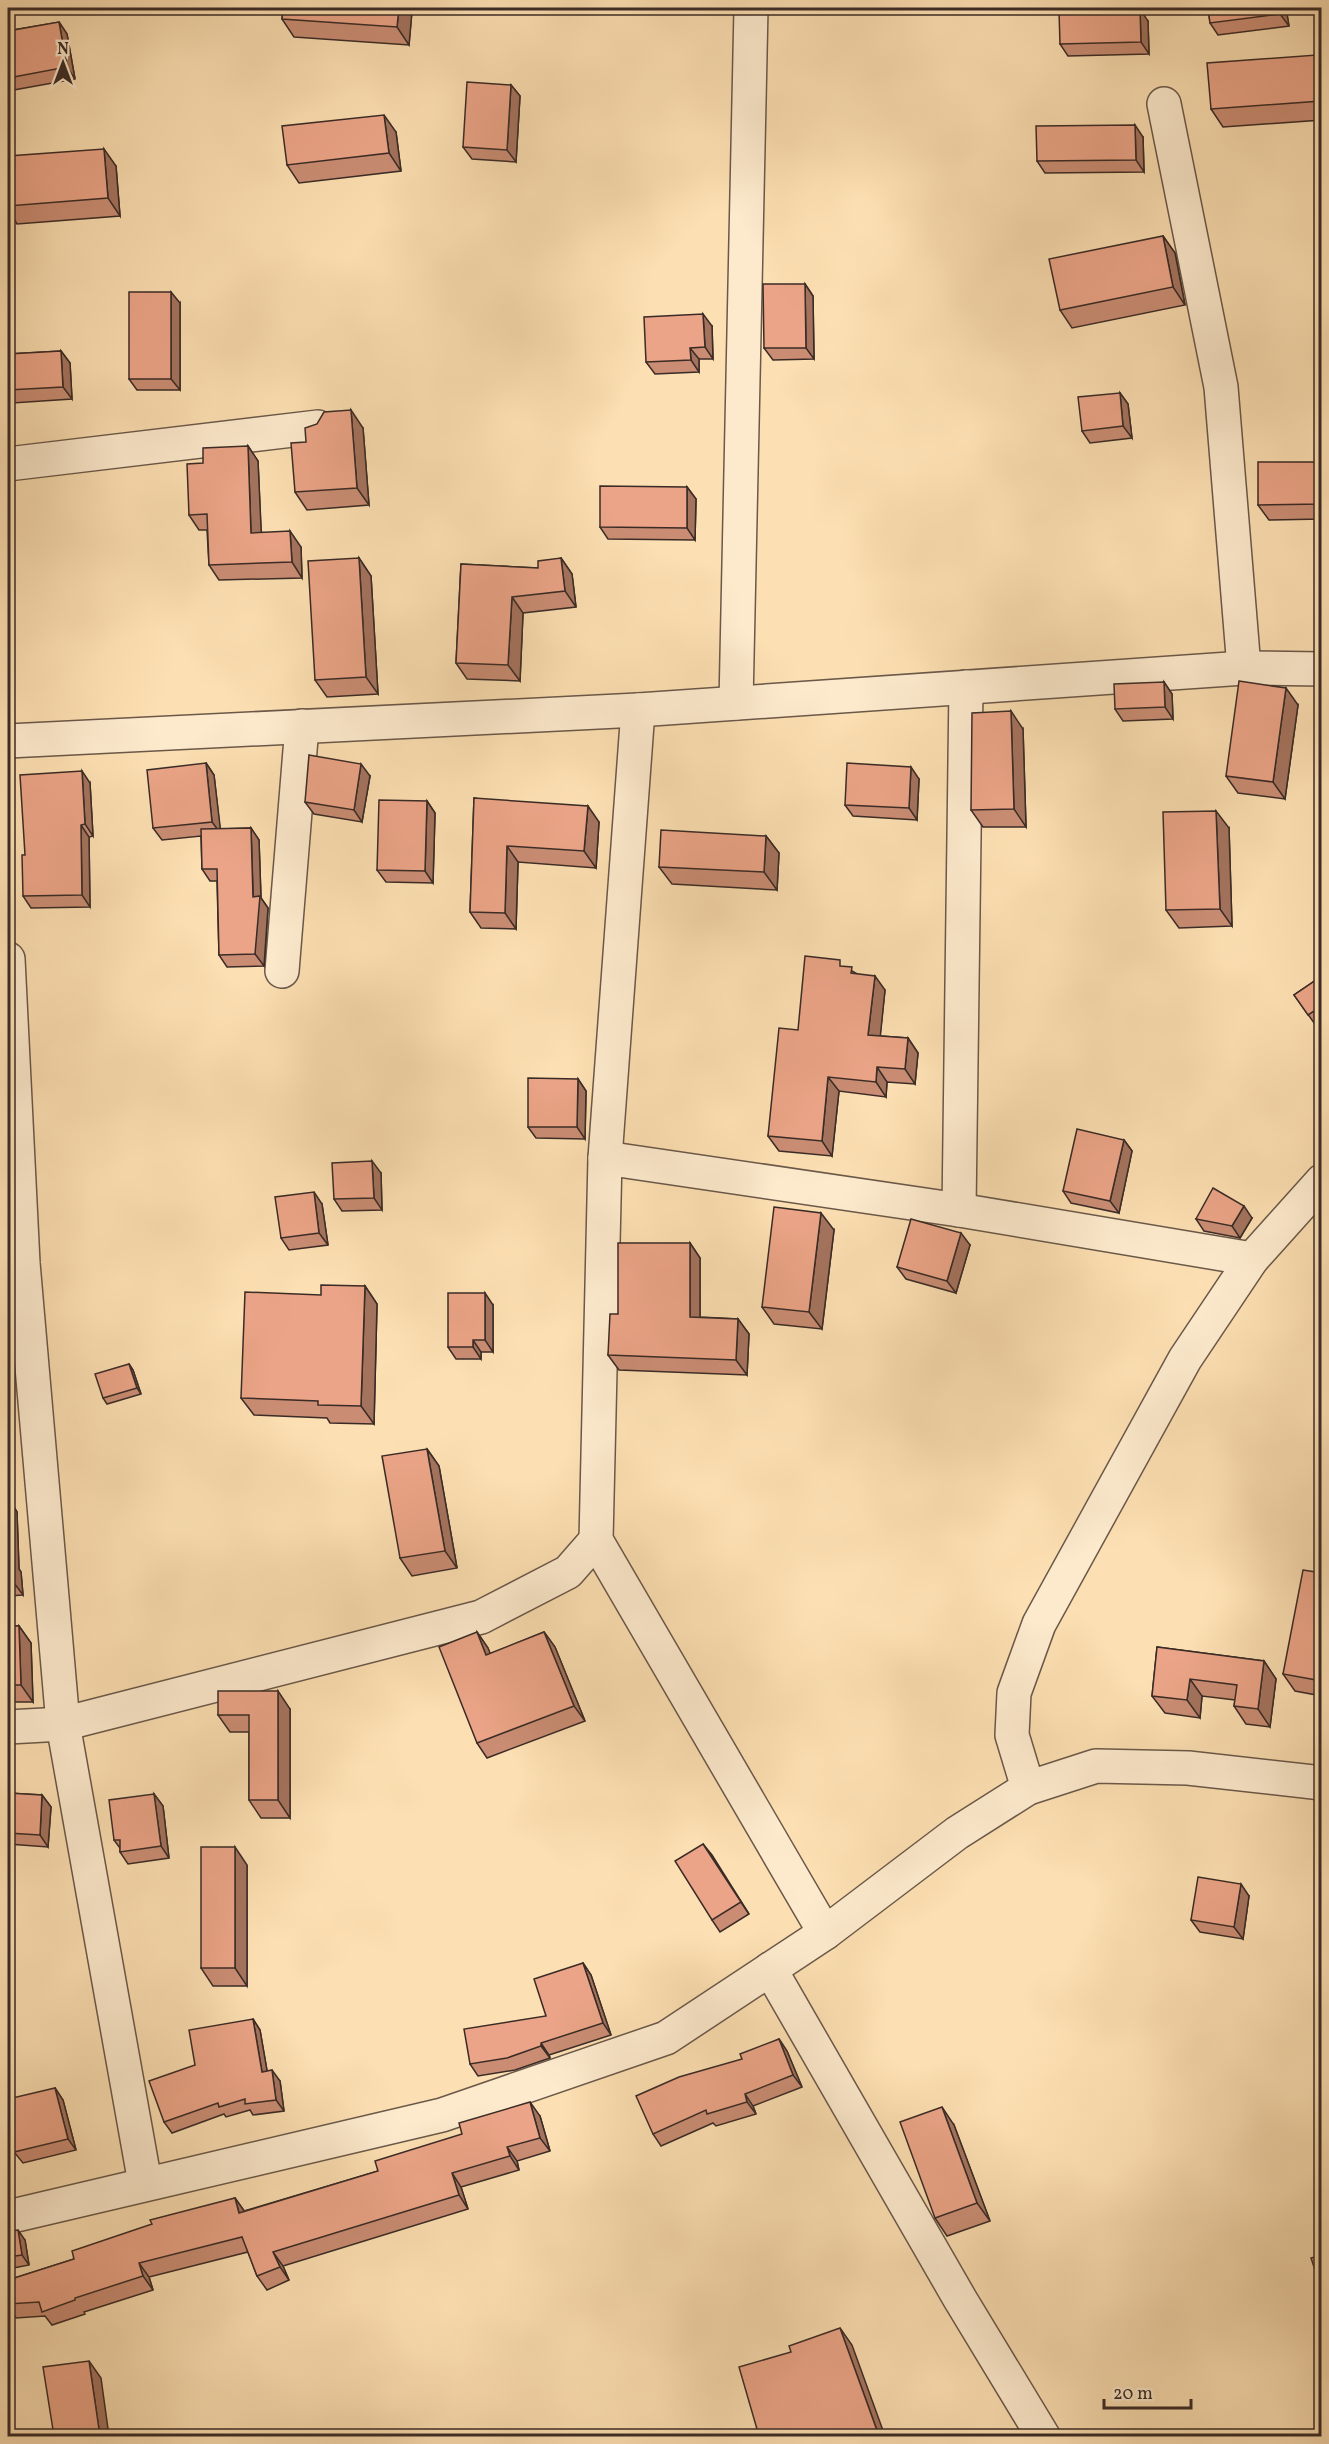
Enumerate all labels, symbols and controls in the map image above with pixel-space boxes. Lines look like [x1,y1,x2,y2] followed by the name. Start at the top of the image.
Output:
[33,33,93,93] north arrow
[57,39,69,61] text: N
[1104,2372,1191,2410] scale bar
[1113,2382,1153,2407] text: 20 m

